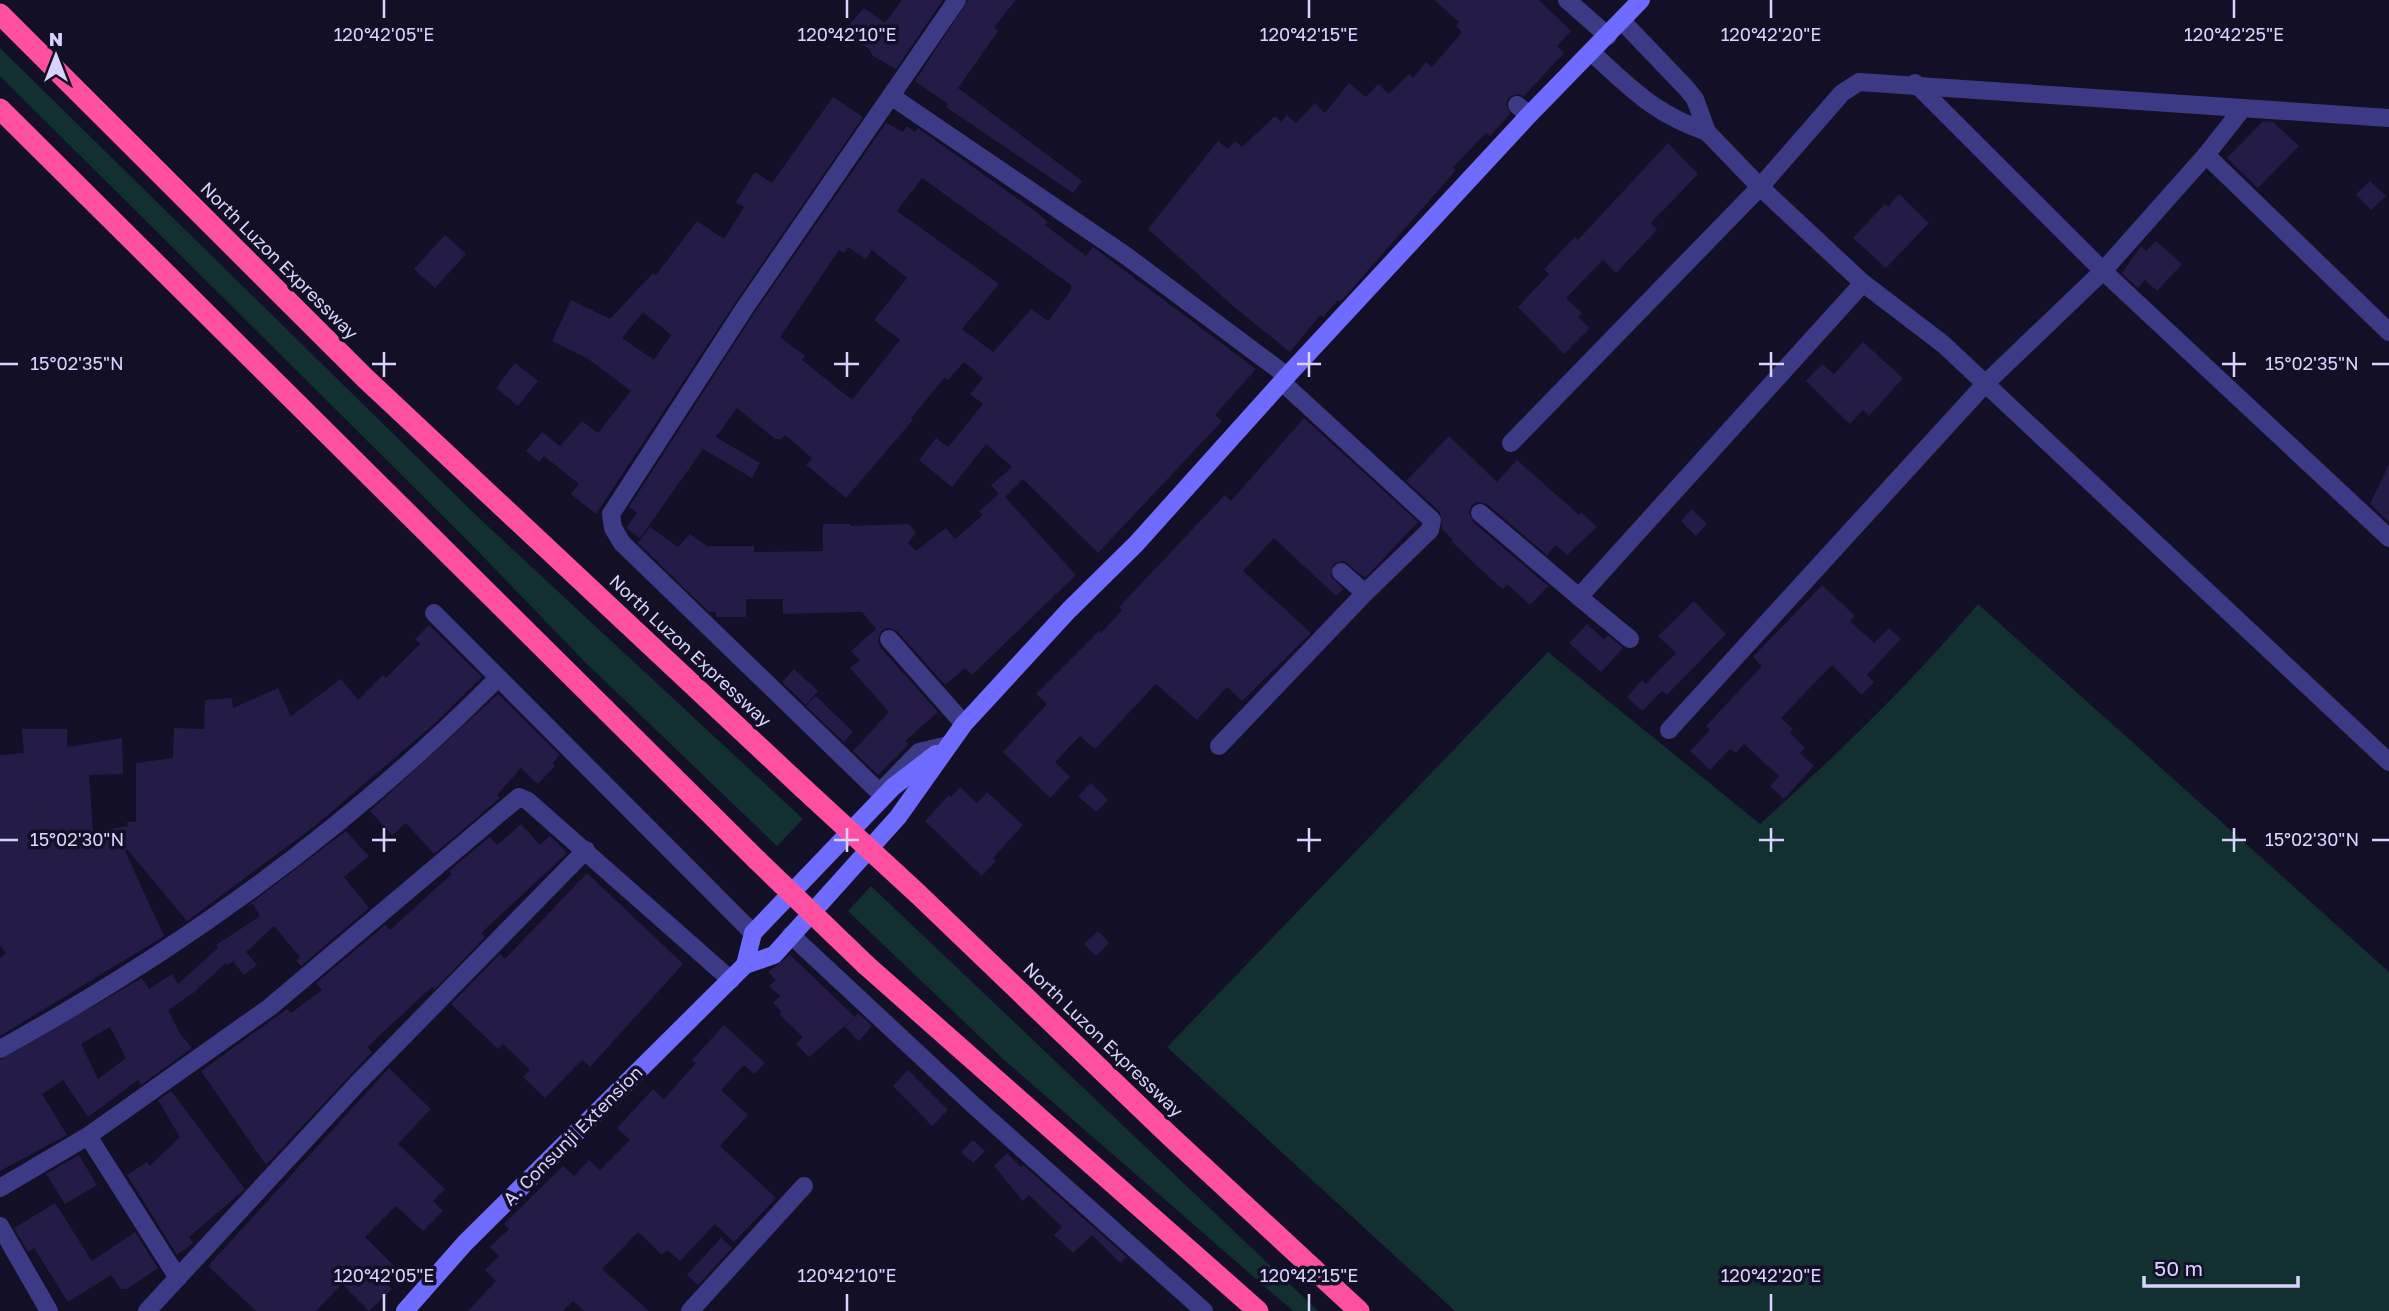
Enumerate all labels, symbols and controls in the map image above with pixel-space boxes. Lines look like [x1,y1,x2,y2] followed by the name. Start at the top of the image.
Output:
[21,21,91,91] north arrow
[334,23,434,45] text: 120°42'05"E
[798,23,897,45] text: 120°42'10"E
[1260,23,1358,45] text: 120°42'15"E
[1721,23,1821,45] text: 120°42'20"E
[2184,23,2284,45] text: 120°42'25"E
[49,27,63,50] text: N
[196,177,363,344] street label: North Luzon Expressway
[30,352,124,374] text: 15°02'35"N
[2265,352,2359,374] text: 15°02'35"N
[605,569,776,731] street label: North Luzon Expressway
[30,828,124,850] text: 15°02'30"N
[2265,828,2359,850] text: 15°02'30"N
[1019,957,1188,1121] street label: North Luzon Expressway
[498,1061,647,1210] street label: A. Consunji Extension
[2144,1244,2298,1288] scale bar
[2154,1255,2203,1281] text: 50 m
[334,1264,434,1286] text: 120°42'05"E
[798,1264,897,1286] text: 120°42'10"E
[1260,1264,1358,1286] text: 120°42'15"E
[1721,1264,1821,1286] text: 120°42'20"E

